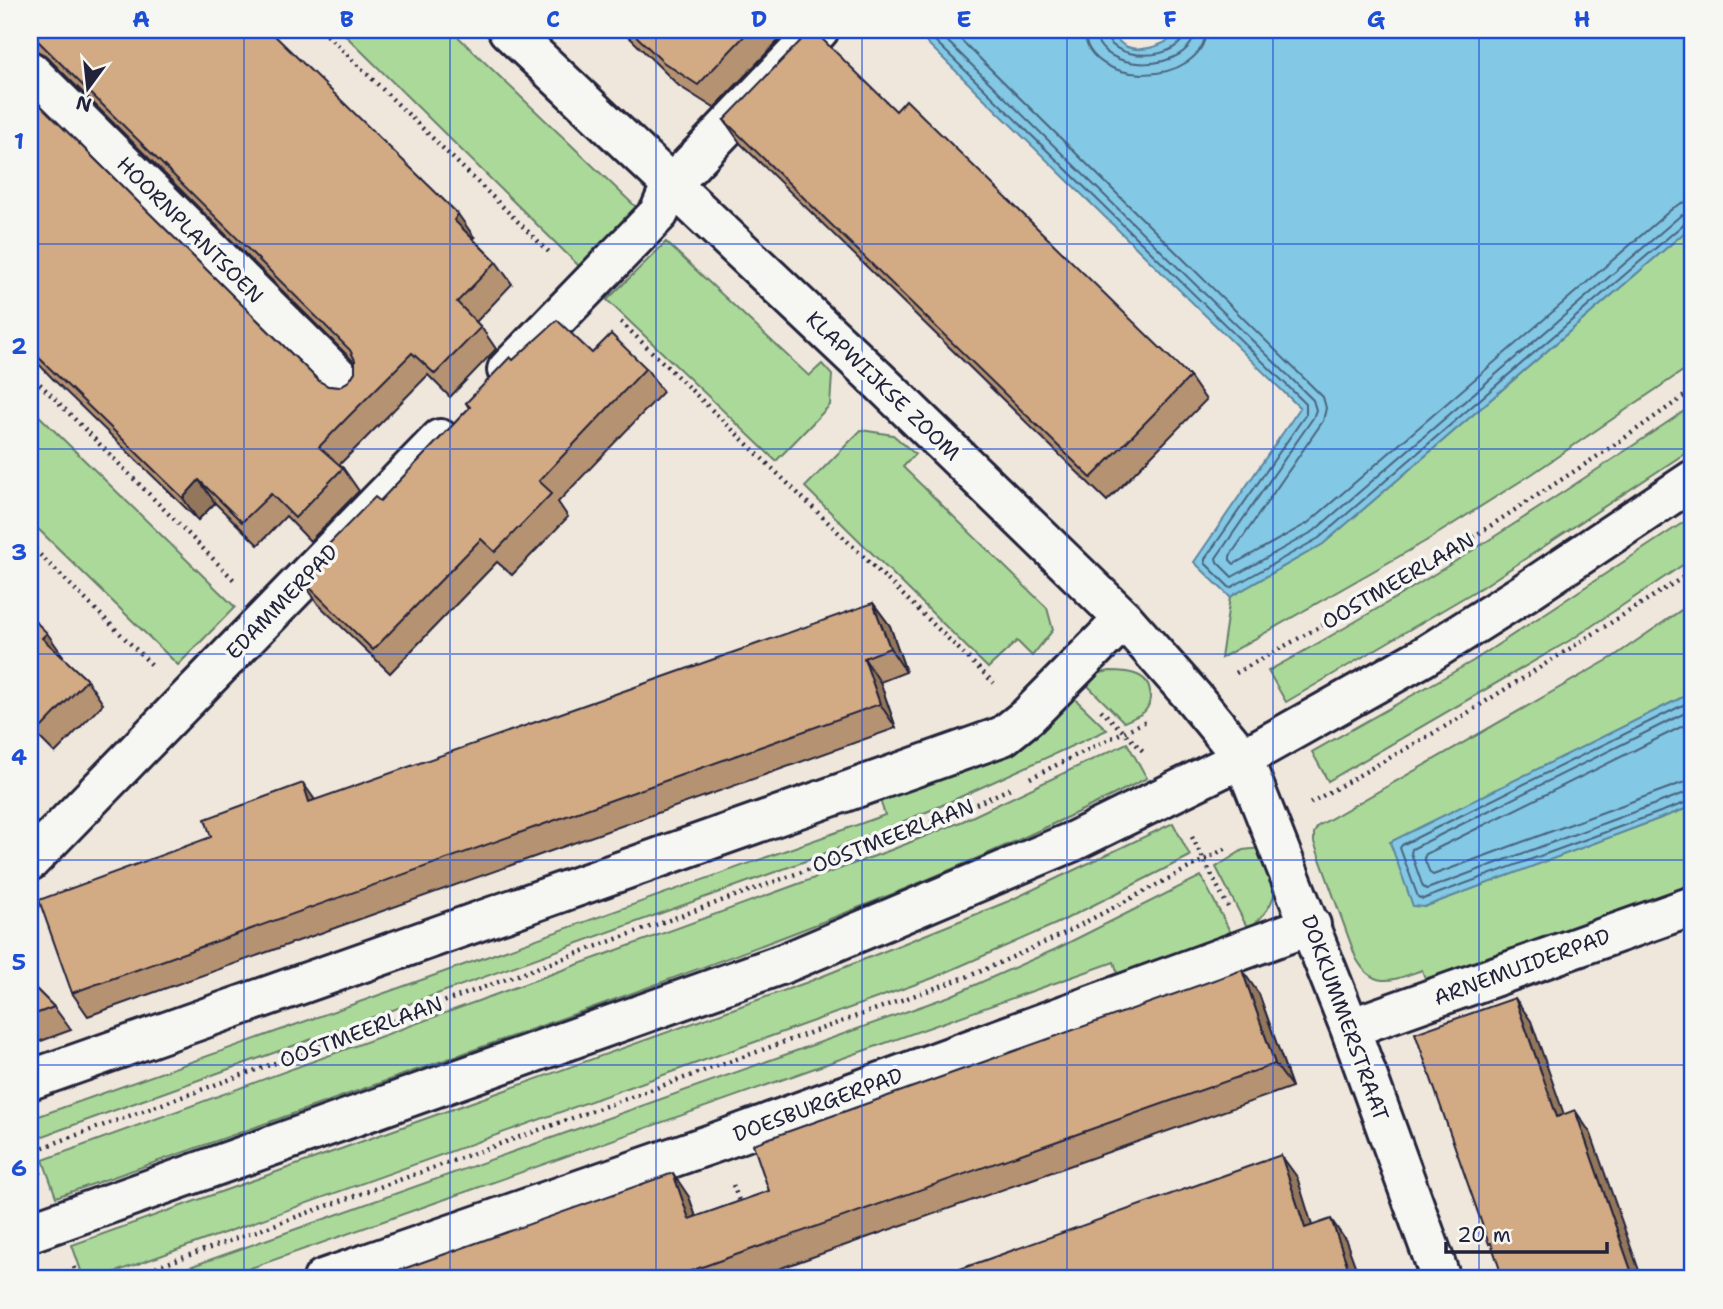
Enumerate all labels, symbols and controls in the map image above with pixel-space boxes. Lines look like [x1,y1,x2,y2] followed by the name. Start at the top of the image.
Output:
[132,4,150,34] text: A
[340,4,354,34] text: B
[546,4,560,34] text: C
[751,4,767,34] text: D
[956,4,972,34] text: E
[1163,4,1177,34] text: F
[1367,4,1386,34] text: G
[1574,4,1590,34] text: H
[52,52,122,122] north arrow
[73,90,94,118] text: N
[14,126,24,156] text: 1
[110,150,270,310] street label: HOORNPLANTSOEN
[800,305,966,467] street label: KLAPWIJKSE ZOOM
[11,331,27,361] text: 2
[1317,526,1479,636] street label: OOSTMEERLAAN
[11,537,27,567] text: 3
[220,538,344,666] street label: EDAMMERPAD
[11,742,27,772] text: 4
[808,792,978,880] street label: OOSTMEERLAAN
[1295,911,1395,1125] street label: DOKKUMMERSTRAAT
[1430,922,1614,1012] street label: ARNEMUIDERPAD
[12,947,26,977] text: 5
[276,990,446,1074] street label: OOSTMEERLAAN
[729,1061,907,1149] street label: DOESBURGERPAD
[11,1153,27,1183] text: 6
[1446,1211,1608,1255] scale bar
[1457,1221,1511,1249] text: 20 m

